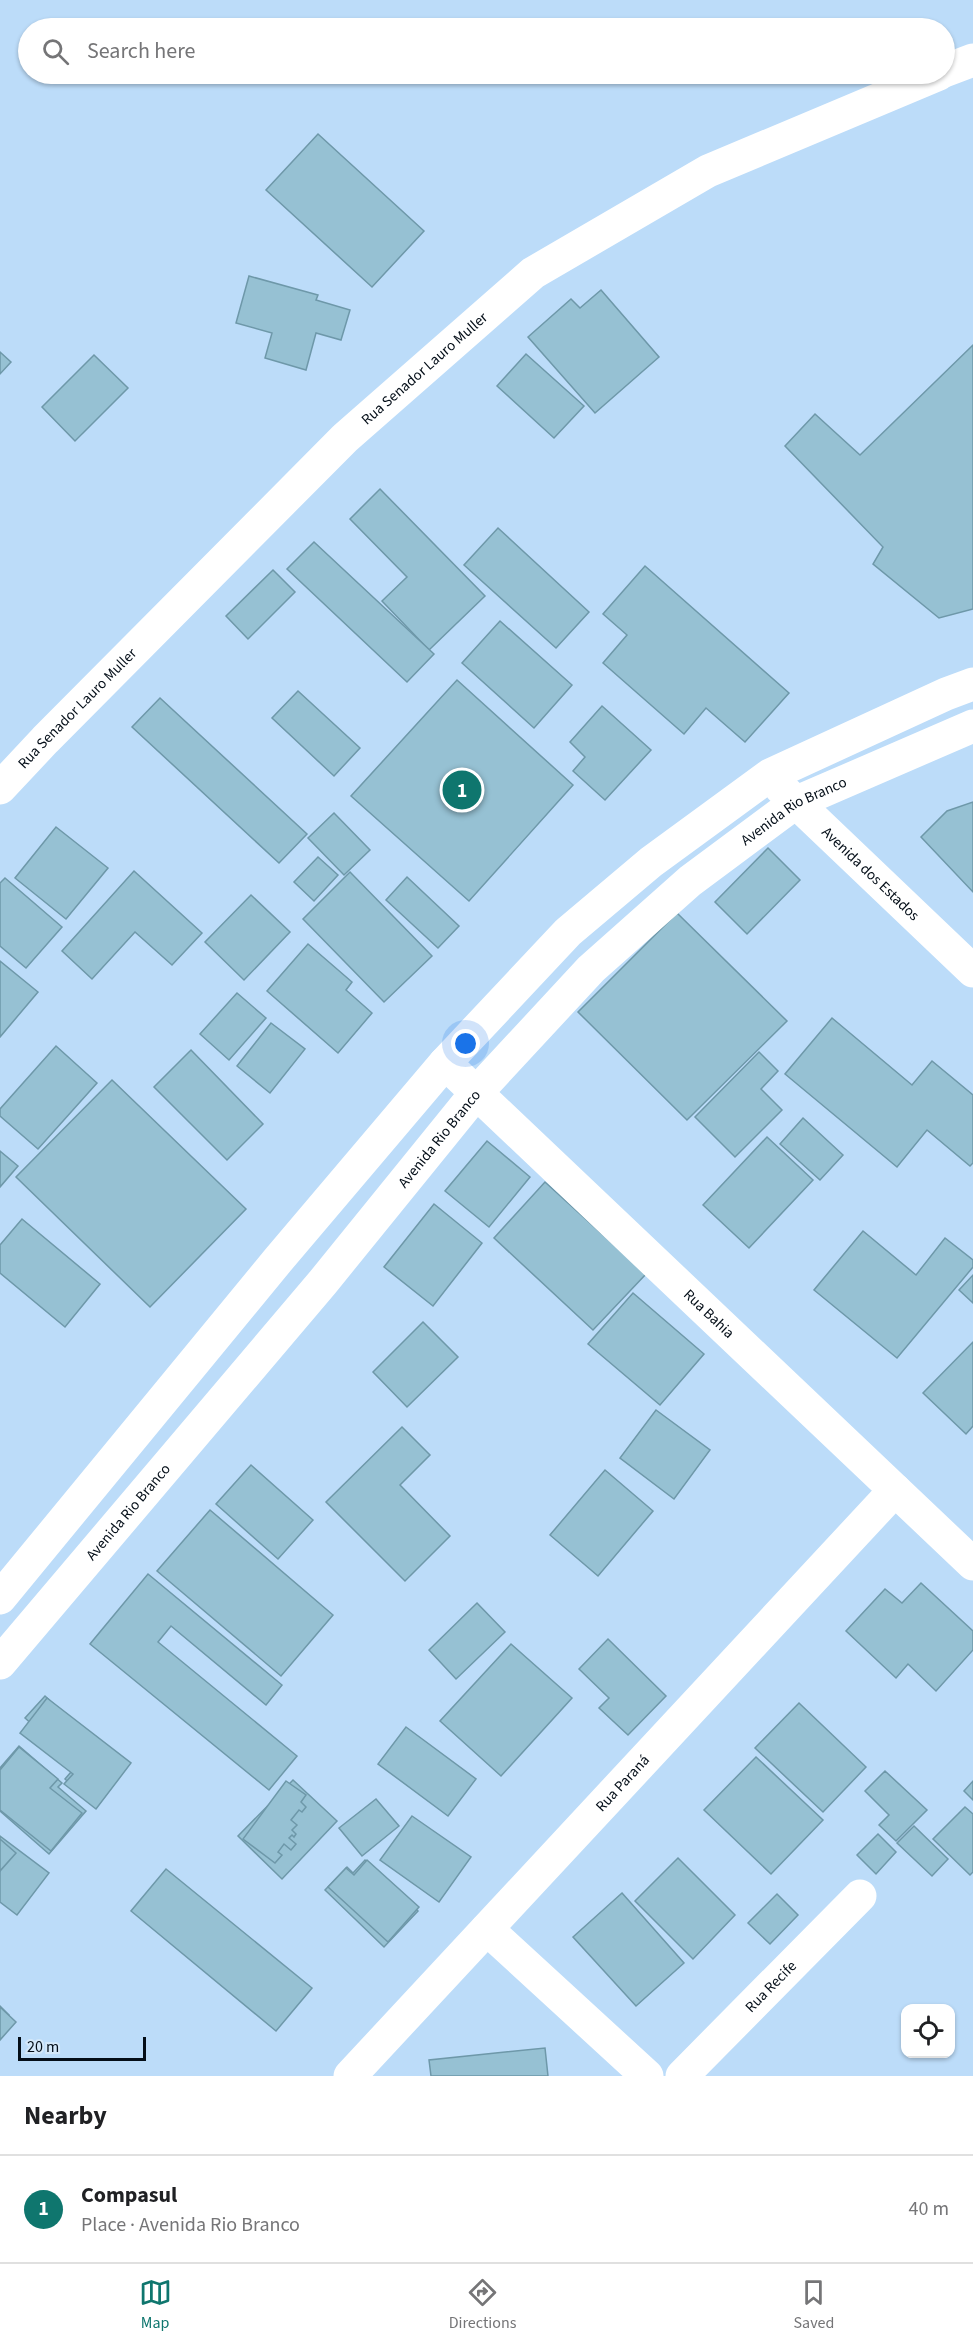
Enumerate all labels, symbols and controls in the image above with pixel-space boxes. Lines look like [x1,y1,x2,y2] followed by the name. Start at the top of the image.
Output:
[18,18,955,84] search box
[39,35,72,68] icon: search
[87,35,195,67] text: Search here
[357,307,493,430] street label: Rua Senador Lauro Muller
[13,643,142,773] street label: Rua Senador Lauro Muller
[442,768,482,812] pin: 1
[736,771,850,850] street label: Avenida Rio Branco
[817,822,924,925] street label: Avenida dos Estados
[451,1029,480,1058] your location
[393,1085,485,1192] street label: Avenida Rio Branco
[679,1284,739,1343] street label: Rua Bahia
[81,1459,175,1565] street label: Avenida Rio Branco
[591,1750,654,1816] street label: Rua Paraná
[740,1956,801,2017] street label: Rua Recife
[901,2004,955,2058] map controls
[901,2004,955,2058] button: locate
[18,2034,146,2062] scale bar
[27,2036,59,2058] text: 20 m
[24,2097,107,2134] text: Nearby
[81,2179,177,2211] text: Compasul
[38,2195,49,2223] text: 1
[909,2195,949,2223] text: 40 m
[81,2211,300,2239] text: Place · Avenida Rio Branco
[139,2276,172,2334] tab: Map
[449,2276,516,2334] tab: Directions
[794,2276,834,2334] tab: Saved

